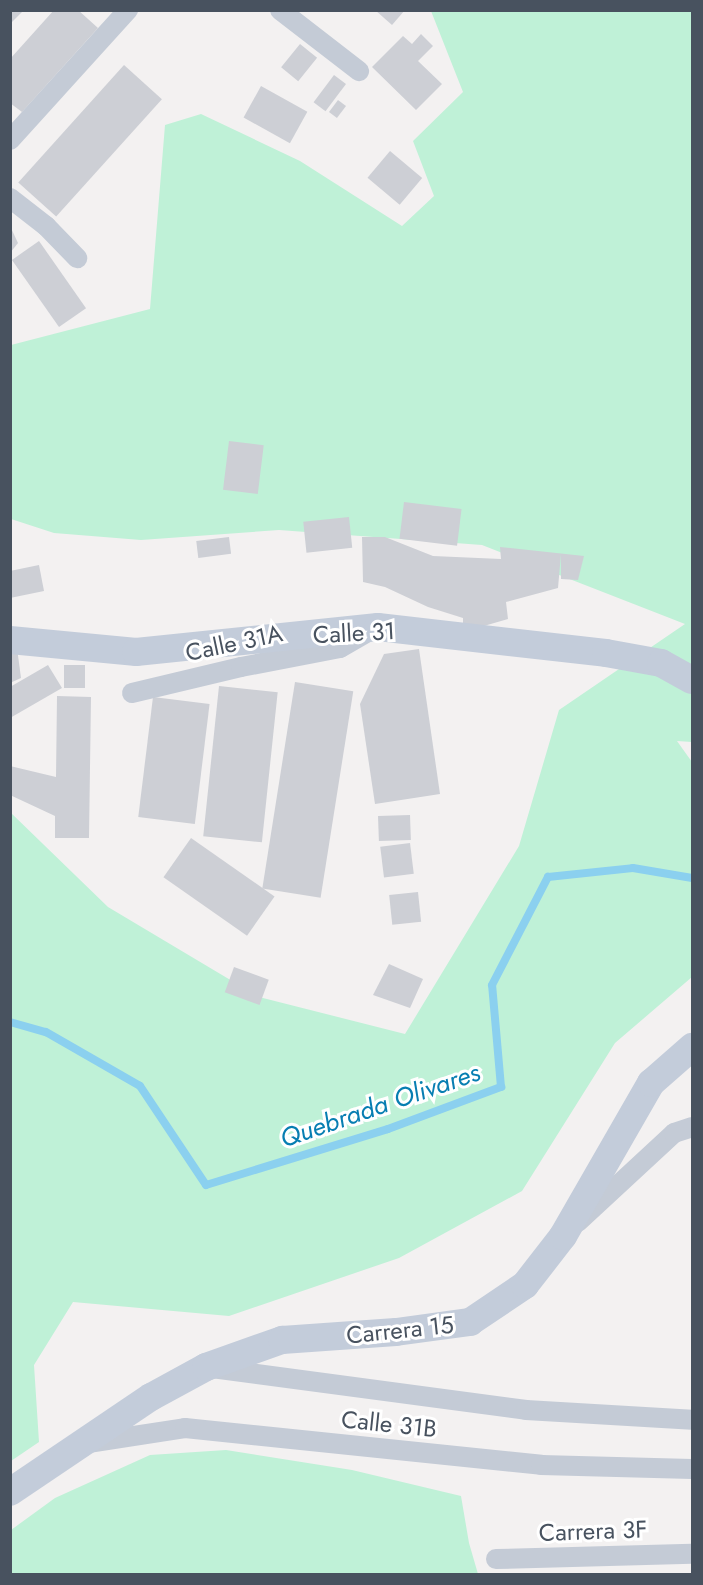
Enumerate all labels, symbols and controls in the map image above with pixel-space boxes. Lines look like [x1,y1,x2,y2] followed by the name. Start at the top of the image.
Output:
[312,616,396,650] street label: Calle 31
[183,619,285,667] street label: Calle 31A
[276,1057,484,1155] water label: Quebrada Olivares
[345,1310,455,1350] street label: Carrera 15
[340,1405,438,1443] street label: Calle 31B
[538,1515,648,1547] street label: Carrera 3F

